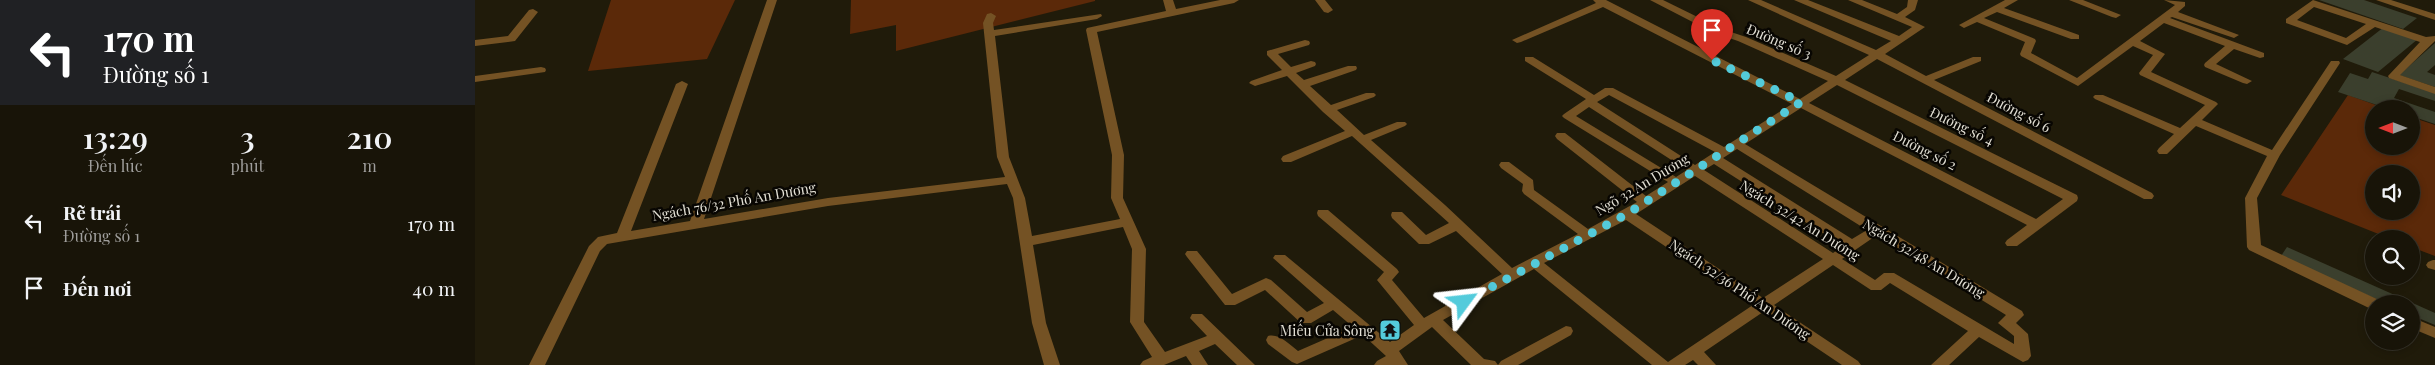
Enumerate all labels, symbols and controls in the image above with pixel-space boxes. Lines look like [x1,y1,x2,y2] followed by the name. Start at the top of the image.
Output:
[1691,9,1733,60] pin
[103,14,195,61] text: 170 m
[1698,16,1726,44] icon: arrive
[1744,17,1815,63] street label: Đường số 3
[20,20,85,85] icon: left
[103,59,209,89] text: Đường số 1
[1984,85,2055,137] street label: Đường số 6
[2365,100,2420,155] north arrow
[2365,100,2420,350] map controls
[1927,101,1998,150] street label: Đường số 4
[83,117,148,157] text: 13:29
[240,117,254,157] text: 3
[347,117,392,157] text: 210
[1890,124,1961,174] street label: Đường số 2
[1592,148,1693,220] street label: Ngõ 32 An Dương
[88,155,142,176] text: Đến lúc
[230,155,264,176] text: phút
[362,155,377,176] text: m
[2365,165,2420,220] button: sound
[650,175,818,225] street label: Ngách 76/32 Phố An Dương
[1736,175,1864,265] street label: Ngách 32/42 An Dương
[63,199,121,225] text: Rẽ trái
[20,209,48,237] icon: left
[407,210,455,236] text: 170 m
[1860,214,1989,302] street label: Ngách 32/48 An Dương
[63,225,140,246] text: Đường số 1
[2365,230,2420,285] button: search
[1666,233,1816,344] street label: Ngách 32/36 Phố An Dương
[20,274,48,302] icon: arrive
[63,275,132,301] text: Đến nơi
[413,275,455,301] text: 40 m
[1437,275,1489,327] position arrow
[2365,295,2420,350] button: layers
[1378,318,1402,342] temple icon: Miếu Cửa Sông
[1280,319,1375,340] place label: Miếu Cửa Sông

